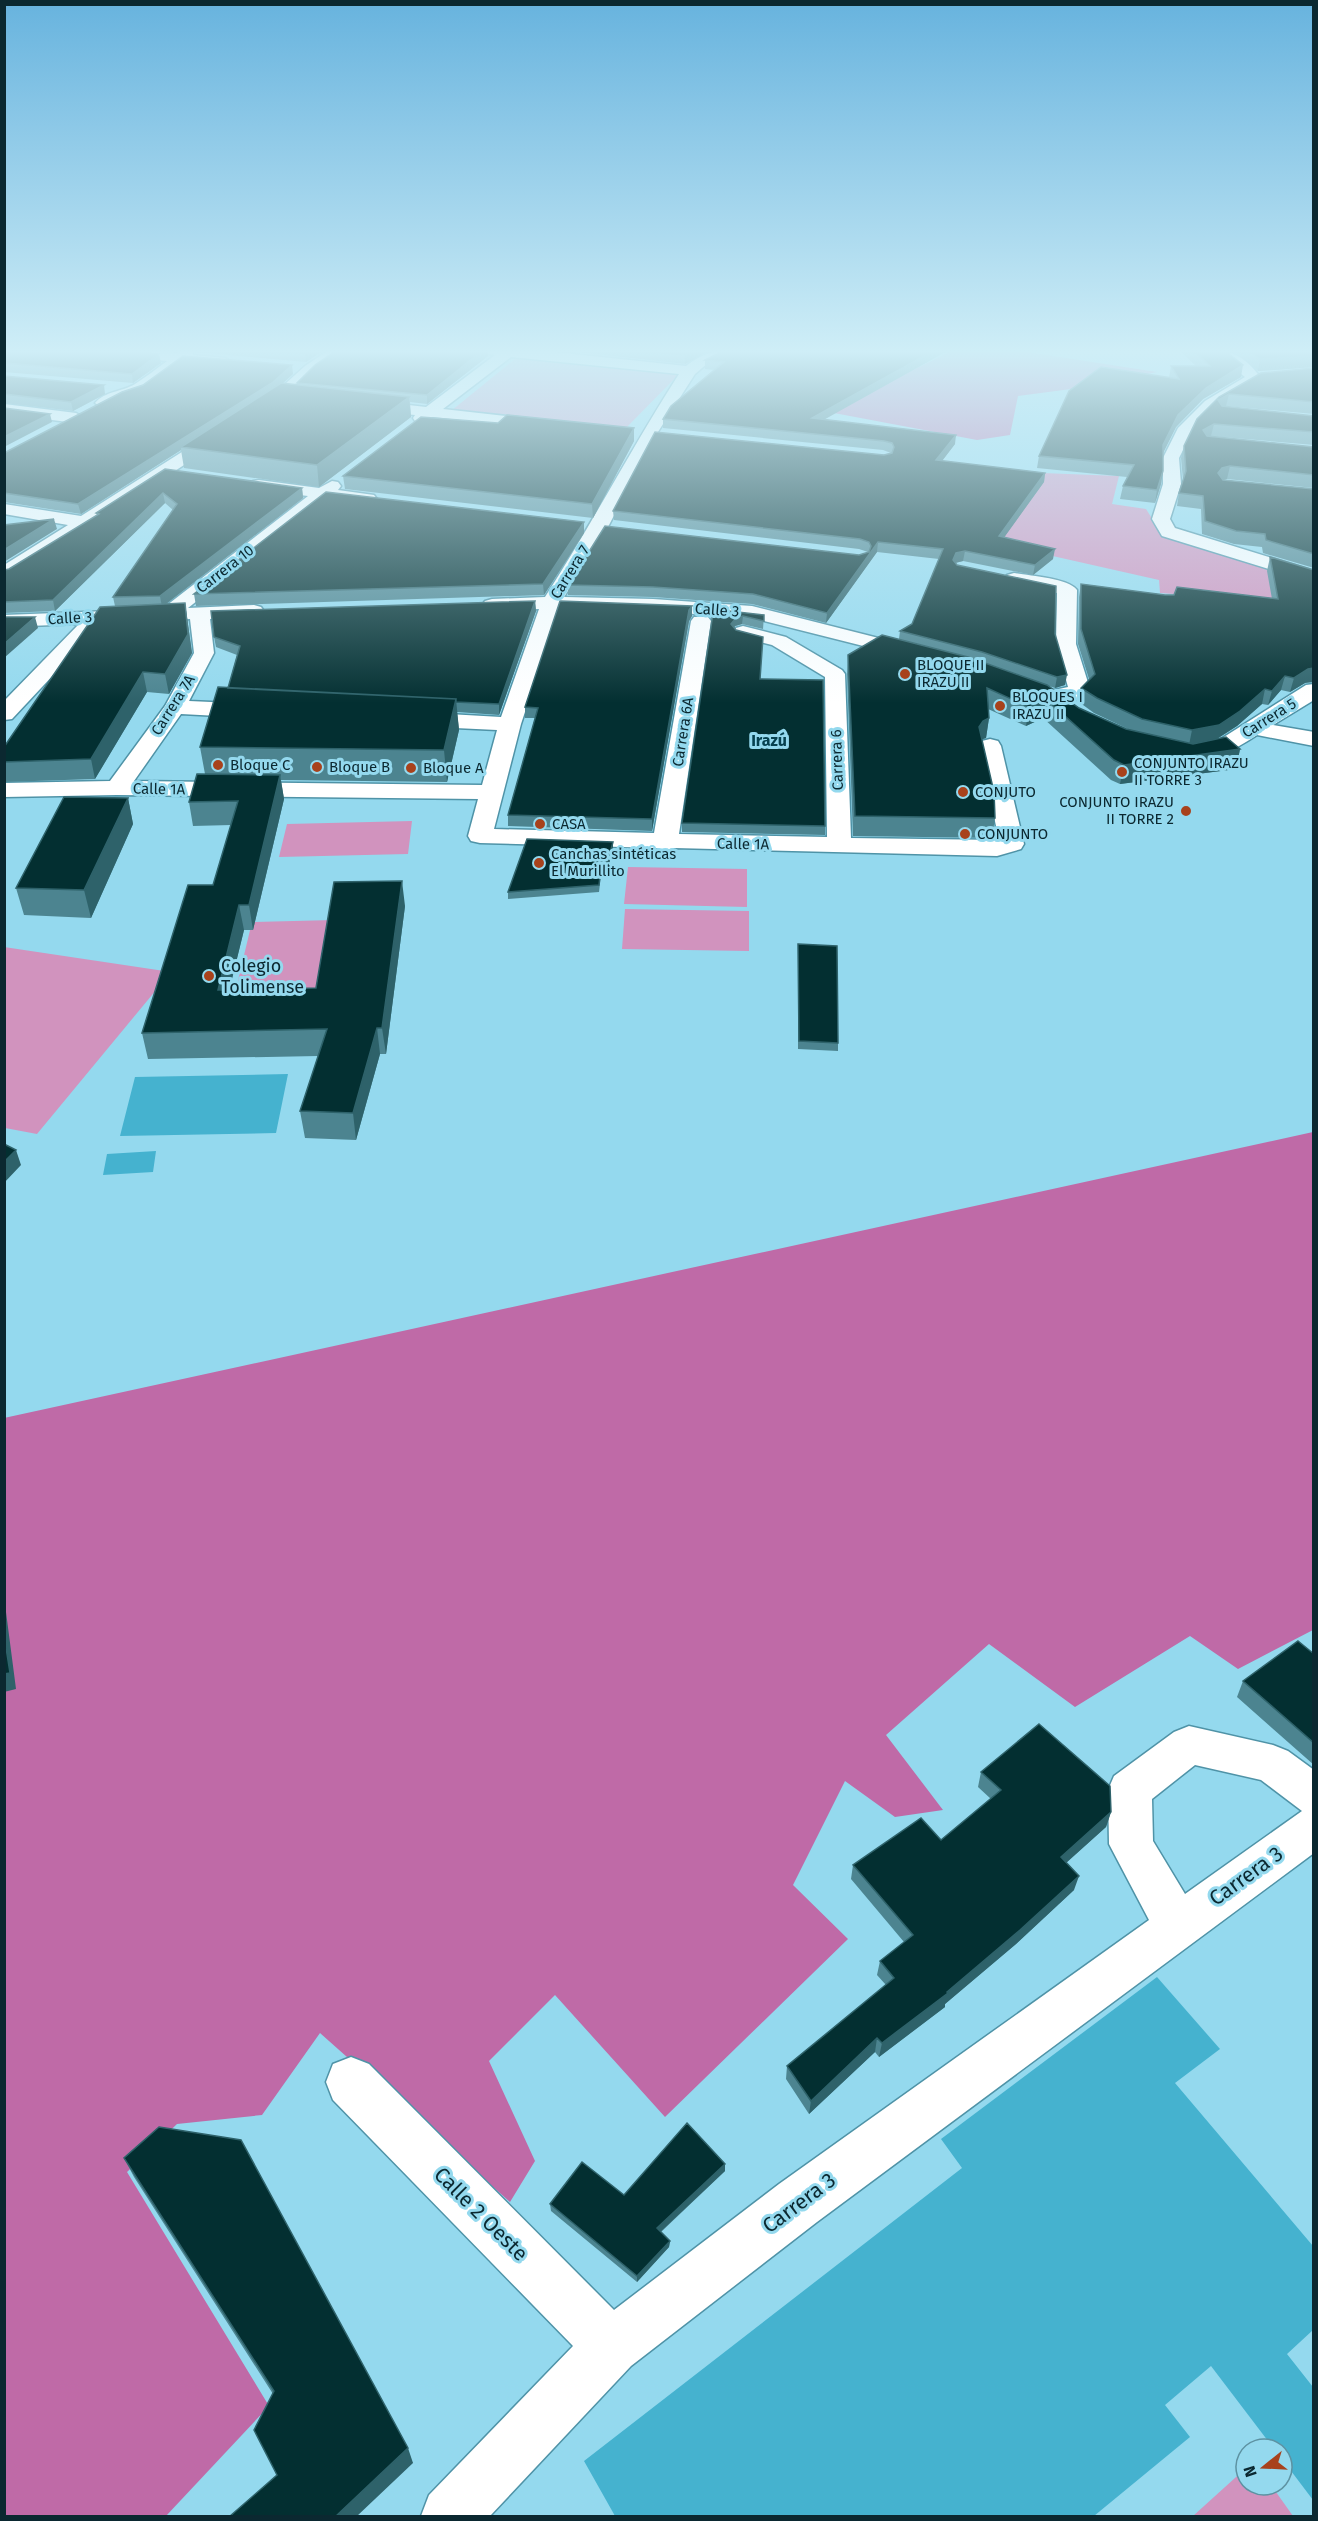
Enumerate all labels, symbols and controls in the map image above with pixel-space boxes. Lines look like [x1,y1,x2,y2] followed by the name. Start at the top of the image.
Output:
[193,541,257,597] street label: Carrera 10
[547,542,594,602] street label: Carrera 7
[694,599,740,621] street label: Calle 3
[47,608,93,628] street label: Calle 3
[917,656,984,691] place label: BLOQUE II IRAZU II
[898,667,912,681] marker: BLOQUE II IRAZU II
[147,671,199,739] street label: Carrera 7A
[1012,688,1083,723] place label: BLOQUES I IRAZU II
[1239,694,1299,742] street label: Carrera 5
[669,696,697,768] street label: Carrera 6A
[993,699,1007,713] marker: BLOQUES I IRAZU II
[827,729,847,791] street label: Carrera 6
[751,731,787,750] district label: Irazú
[1134,754,1249,789] place label: CONJUNTO IRAZU II TORRE 3
[230,756,291,774] place label: Bloque C
[211,758,225,772] marker: Bloque C
[329,758,390,776] place label: Bloque B
[423,759,484,777] place label: Bloque A
[310,760,324,774] marker: Bloque B
[404,761,418,775] marker: Bloque A
[1115,765,1129,779] marker: CONJUNTO IRAZU II TORRE 3
[133,780,186,798] street label: Calle 1A
[975,783,1036,801] place label: CONJUTO
[956,785,970,799] marker: CONJUTO
[1059,793,1174,828] place label: CONJUNTO IRAZU II TORRE 2
[1179,804,1193,818] marker: CONJUNTO IRAZU II TORRE 2
[552,815,586,833] place label: CASA
[533,817,547,831] marker: CASA
[977,825,1048,843] place label: CONJUNTO
[958,827,972,841] marker: CONJUNTO
[717,835,770,853] street label: Calle 1A
[551,845,676,880] place label: Canchas sintéticas El Murillito
[532,856,546,870] marker: Canchas sintéticas El Murillito
[221,955,304,998] place label: Colegio Tolimense
[202,969,216,983] marker: Colegio Tolimense
[1204,1841,1288,1911] street label: Carrera 3
[429,2162,533,2266] street label: Calle 2 Oeste
[757,2167,841,2239] street label: Carrera 3
[1234,2437,1294,2497] north arrow
[1240,2464,1261,2479] text: N

